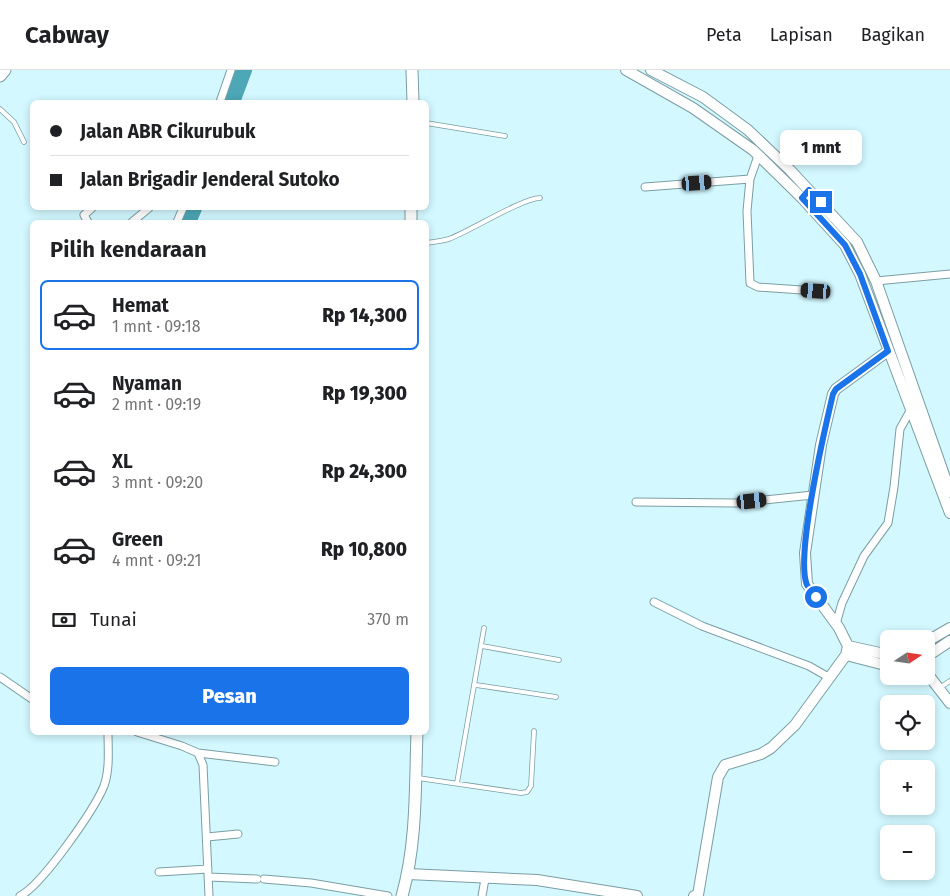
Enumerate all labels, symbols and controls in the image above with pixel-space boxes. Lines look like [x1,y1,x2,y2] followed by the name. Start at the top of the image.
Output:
[25,21,109,49] text: Cabway
[706,24,742,46] text: Peta
[770,24,833,46] text: Lapisan
[861,24,925,46] text: Bagikan
[80,120,256,143] text: Jalan ABR Cikurubuk
[780,129,862,164] callout: 1 mnt
[801,138,841,157] text: 1 mnt
[80,168,340,191] text: Jalan Brigadir Jenderal Sutoko
[681,174,712,192] car
[810,191,832,213] route end
[50,236,207,263] text: Pilih kendaraan
[800,282,831,300] car
[52,293,97,338] icon: car
[112,294,169,317] text: Hemat
[322,304,407,327] text: Rp 14,300
[112,317,200,336] text: 1 mnt · 09:18
[52,371,97,416] icon: car
[112,372,182,395] text: Nyaman
[322,382,407,405] text: Rp 19,300
[112,395,201,414] text: 2 mnt · 09:19
[52,449,97,494] icon: car
[112,450,133,473] text: XL
[322,460,407,483] text: Rp 24,300
[112,473,203,492] text: 3 mnt · 09:20
[736,492,767,510] car
[52,527,97,572] icon: car
[112,528,163,551] text: Green
[321,538,407,561] text: Rp 10,800
[112,551,201,570] text: 4 mnt · 09:21
[805,586,827,608] route start
[50,606,78,634] icon: cash
[90,608,137,631] text: Tunai
[367,610,409,629] text: 370 m
[880,630,935,685] north arrow
[880,630,935,880] map controls
[50,667,409,725] button: Pesan
[880,695,935,750] button: locate
[880,760,935,815] button: +
[880,825,935,880] button: −

